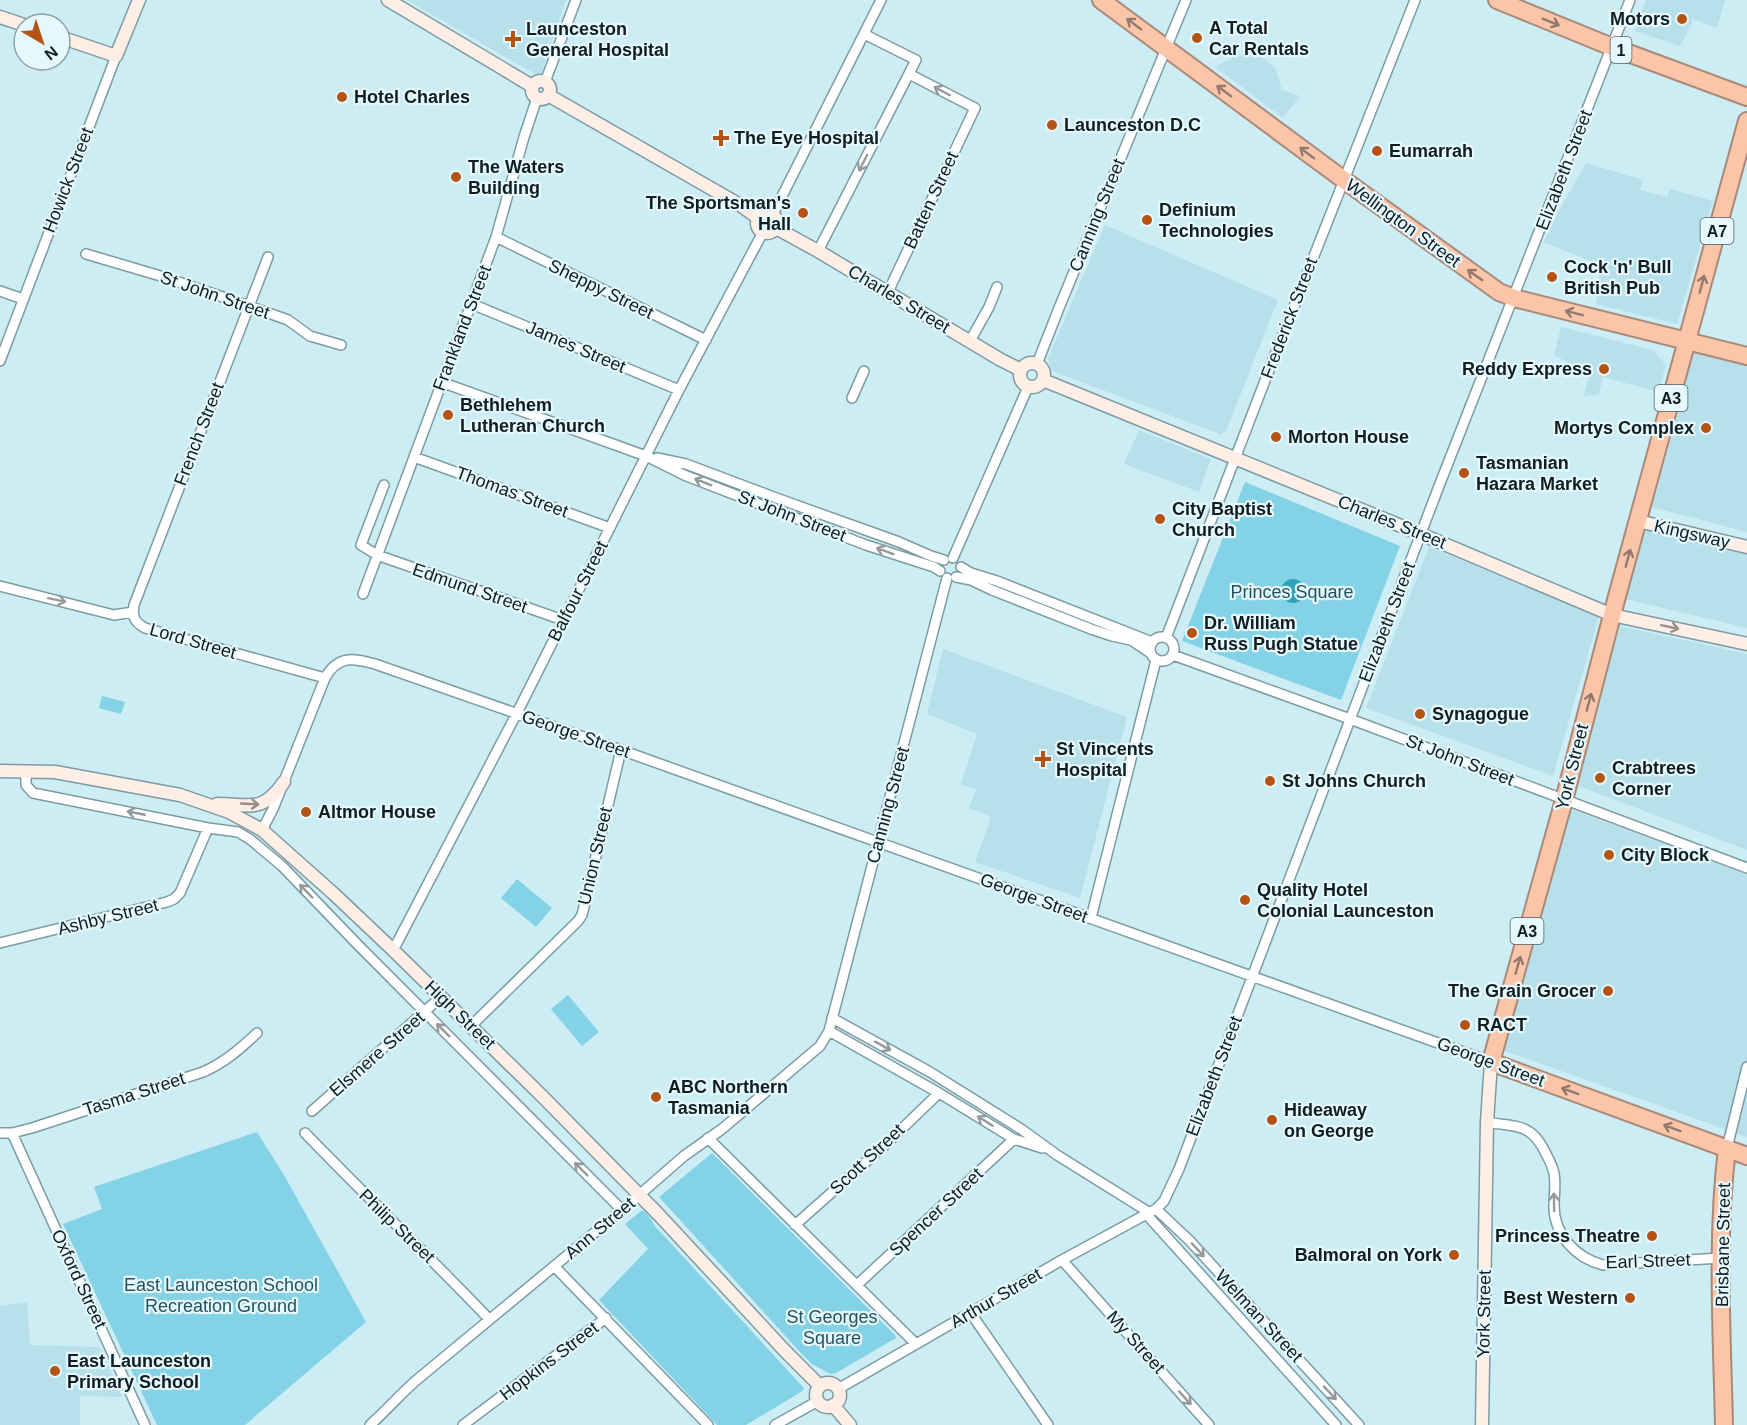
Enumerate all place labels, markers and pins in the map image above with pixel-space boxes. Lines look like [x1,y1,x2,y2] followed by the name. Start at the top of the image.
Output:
[1610,9,1670,29] place label: Motors
[1675,12,1689,26] marker: Motors
[1209,18,1309,59] place label: A Total Car Rentals
[526,19,669,60] place label: Launceston General Hospital
[504,30,522,48] marker: Launceston General Hospital
[1190,31,1204,45] marker: A Total Car Rentals
[354,87,470,107] place label: Hotel Charles
[335,90,349,104] marker: Hotel Charles
[1064,115,1201,135] place label: Launceston D.C
[1045,118,1059,132] marker: Launceston D.C
[734,128,879,148] place label: The Eye Hospital
[712,129,730,147] marker: The Eye Hospital
[1389,141,1473,161] place label: Eumarrah
[1370,144,1384,158] marker: Eumarrah
[468,157,564,198] place label: The Waters Building
[449,170,463,184] marker: The Waters Building
[646,193,791,234] place label: The Sportsman's Hall
[1159,200,1274,241] place label: Definium Technologies
[796,206,810,220] marker: The Sportsman's Hall
[1140,213,1154,227] marker: Definium Technologies
[1564,257,1672,298] place label: Cock 'n' Bull British Pub
[1545,270,1559,284] marker: Cock 'n' Bull British Pub
[1462,359,1592,379] place label: Reddy Express
[1597,362,1611,376] marker: Reddy Express
[460,395,605,436] place label: Bethlehem Lutheran Church
[441,408,455,422] marker: Bethlehem Lutheran Church
[1554,418,1694,438] place label: Mortys Complex
[1699,421,1713,435] marker: Mortys Complex
[1288,427,1409,447] place label: Morton House
[1269,430,1283,444] marker: Morton House
[1476,453,1598,494] place label: Tasmanian Hazara Market
[1457,466,1471,480] marker: Tasmanian Hazara Market
[1172,499,1272,540] place label: City Baptist Church
[1153,512,1167,526] marker: City Baptist Church
[1204,613,1358,654] place label: Dr. William Russ Pugh Statue
[1185,626,1199,640] marker: Dr. William Russ Pugh Statue
[1432,704,1529,724] place label: Synagogue
[1413,707,1427,721] marker: Synagogue
[1056,739,1154,780] place label: St Vincents Hospital
[1034,750,1052,768] marker: St Vincents Hospital
[1612,758,1696,799] place label: Crabtrees Corner
[1282,771,1426,791] place label: St Johns Church
[1593,771,1607,785] marker: Crabtrees Corner
[1263,774,1277,788] marker: St Johns Church
[318,802,436,822] place label: Altmor House
[299,805,313,819] marker: Altmor House
[1621,845,1710,865] place label: City Block
[1602,848,1616,862] marker: City Block
[1257,880,1434,921] place label: Quality Hotel Colonial Launceston
[1238,893,1252,907] marker: Quality Hotel Colonial Launceston
[1448,981,1596,1001] place label: The Grain Grocer
[1601,984,1615,998] marker: The Grain Grocer
[1477,1015,1527,1035] place label: RACT
[1458,1018,1472,1032] marker: RACT
[668,1077,788,1118] place label: ABC Northern Tasmania
[649,1090,663,1104] marker: ABC Northern Tasmania
[1284,1100,1374,1141] place label: Hideaway on George
[1265,1113,1279,1127] marker: Hideaway on George
[1495,1226,1640,1246] place label: Princess Theatre
[1645,1229,1659,1243] marker: Princess Theatre
[1295,1245,1443,1265] place label: Balmoral on York
[1447,1248,1461,1262] marker: Balmoral on York
[1503,1288,1618,1308] place label: Best Western
[1623,1291,1637,1305] marker: Best Western
[67,1351,211,1392] place label: East Launceston Primary School
[48,1364,62,1378] marker: East Launceston Primary School

